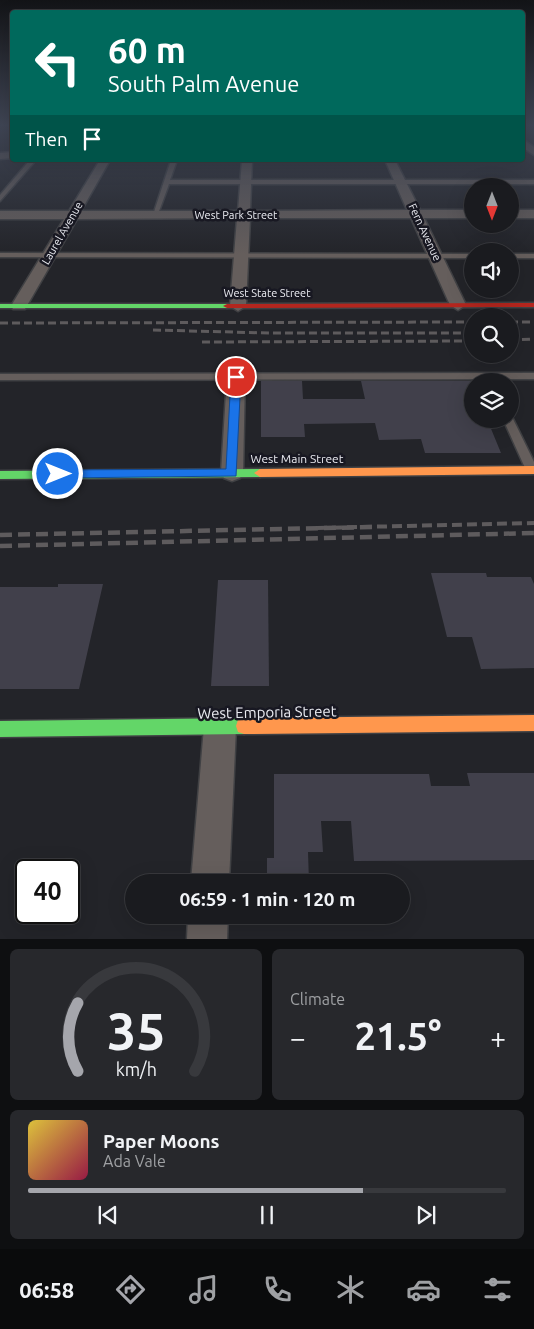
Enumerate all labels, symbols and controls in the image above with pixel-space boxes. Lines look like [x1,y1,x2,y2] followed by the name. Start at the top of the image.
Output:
[25,30,90,95] icon: left
[108,30,186,70] text: 60 m
[108,71,299,96] text: South Palm Avenue
[78,125,106,153] icon: arrive
[25,128,68,150] text: Then
[464,178,519,232] north arrow
[464,178,519,428] map controls
[39,200,85,266] street label: Laurel Avenue
[406,201,444,263] street label: Fern Avenue
[195,209,278,221] street label: West Park Street
[464,243,519,298] button: sound
[223,287,311,299] street label: West State Street
[464,308,519,363] button: search
[215,356,257,398] pin
[222,363,250,391] icon: arrive
[464,373,519,428] button: layers
[31,447,83,499] position arrow
[251,452,344,465] street label: West Main Street
[197,702,337,722] street label: West Emporia Street
[15,859,80,924] speed limit sign: 40
[180,888,355,910] text: 06:59 · 1 min · 120 m
[290,990,345,1008] text: Climate
[107,1002,165,1060] text: 35
[354,1015,442,1057] text: 21.5°
[290,1022,306,1053] text: −
[490,1022,506,1053] text: +
[115,1059,157,1079] text: km/h
[103,1130,220,1152] text: Paper Moons
[103,1152,166,1170] text: Ada Vale
[94,1201,122,1229] icon: previous
[253,1201,281,1229] icon: pause
[412,1201,440,1229] icon: next
[113,1272,148,1307] icon: directions
[186,1272,221,1307] icon: music
[260,1272,295,1307] icon: phone
[333,1272,368,1307] icon: climate
[406,1272,441,1307] icon: car
[480,1272,515,1307] icon: filters
[19,1277,74,1302] text: 06:58

